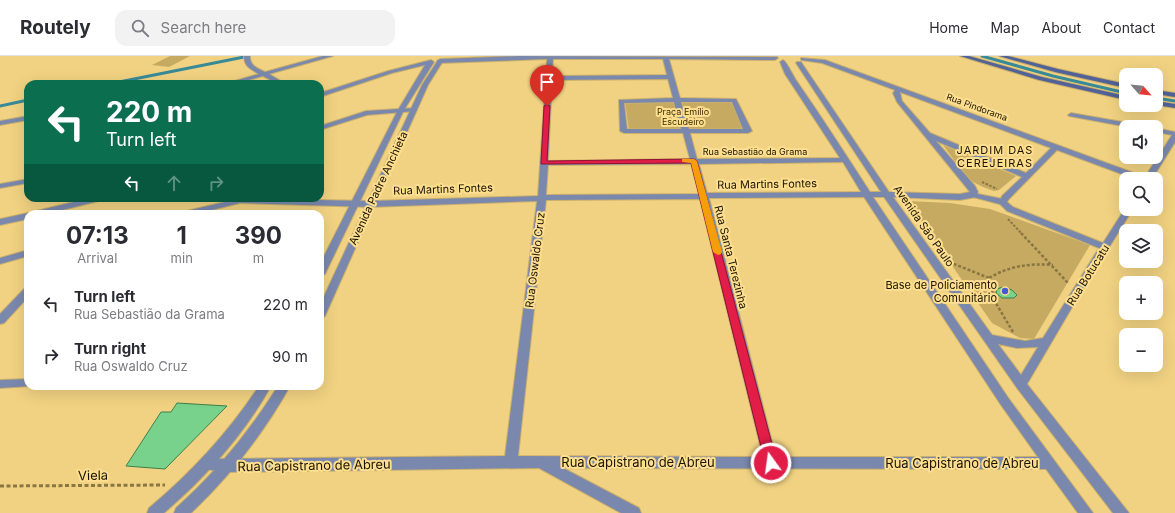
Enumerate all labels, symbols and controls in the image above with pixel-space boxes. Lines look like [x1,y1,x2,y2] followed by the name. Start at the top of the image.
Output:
[115,10,395,46] search box
[20,16,91,39] text: Routely
[129,17,151,39] icon: search
[161,18,246,37] text: Search here
[929,19,968,36] text: Home
[990,19,1020,36] text: Map
[1042,19,1081,36] text: About
[1103,19,1155,36] text: Contact
[530,65,564,106] pin
[1119,68,1163,112] north arrow
[1119,68,1163,372] map controls
[536,71,558,93] icon: arrive
[945,91,1009,123] street label: Rua Pindorama
[106,95,192,129] text: 220 m
[40,96,92,148] icon: left
[657,106,709,127] park label: Praça Emílio Escudeiro
[1119,120,1163,164] button: sound
[106,129,176,150] text: Turn left
[346,129,410,247] street label: Avenida Padre Anchieta
[957,143,1033,170] district label: JARDIM DAS CEREJEIRAS
[703,146,807,157] street label: Rua Sebastião da Grama
[121,172,143,194] icon: left
[163,172,185,194] icon: ahead
[205,172,227,194] icon: right
[1119,172,1163,216] button: search
[717,176,817,192] street label: Rua Martins Fontes
[393,180,493,198] street label: Rua Martins Fontes
[891,183,958,270] street label: Avenida São Paulo
[711,204,751,310] street label: Rua Santa Terezinha
[522,211,548,309] street label: Rua Oswaldo Cruz
[66,221,129,250] text: 07:13
[177,221,187,250] text: 1
[235,221,282,250] text: 390
[1119,224,1163,268] button: layers
[1064,242,1112,308] street label: Rua Botucatu
[77,250,117,266] text: Arrival
[171,250,193,266] text: min
[253,250,264,266] text: m
[1119,276,1163,320] button: +
[885,278,997,305] place label: Base de Policiamento Comunitário
[1000,286,1010,296] marker: Base de Policiamento Comunitário
[74,287,135,306] text: Turn left
[40,293,62,315] icon: left
[263,295,308,314] text: 220 m
[74,306,225,322] text: Rua Sebastião da Grama
[1119,328,1163,372] button: −
[74,339,146,358] text: Turn right
[40,345,62,367] icon: right
[272,347,308,366] text: 90 m
[74,358,188,374] text: Rua Oswaldo Cruz
[750,442,792,484] position arrow
[561,454,715,470] street label: Rua Capistrano de Abreu
[885,455,1039,471] street label: Rua Capistrano de Abreu
[237,456,391,474] street label: Rua Capistrano de Abreu
[78,467,108,483] street label: Viela

